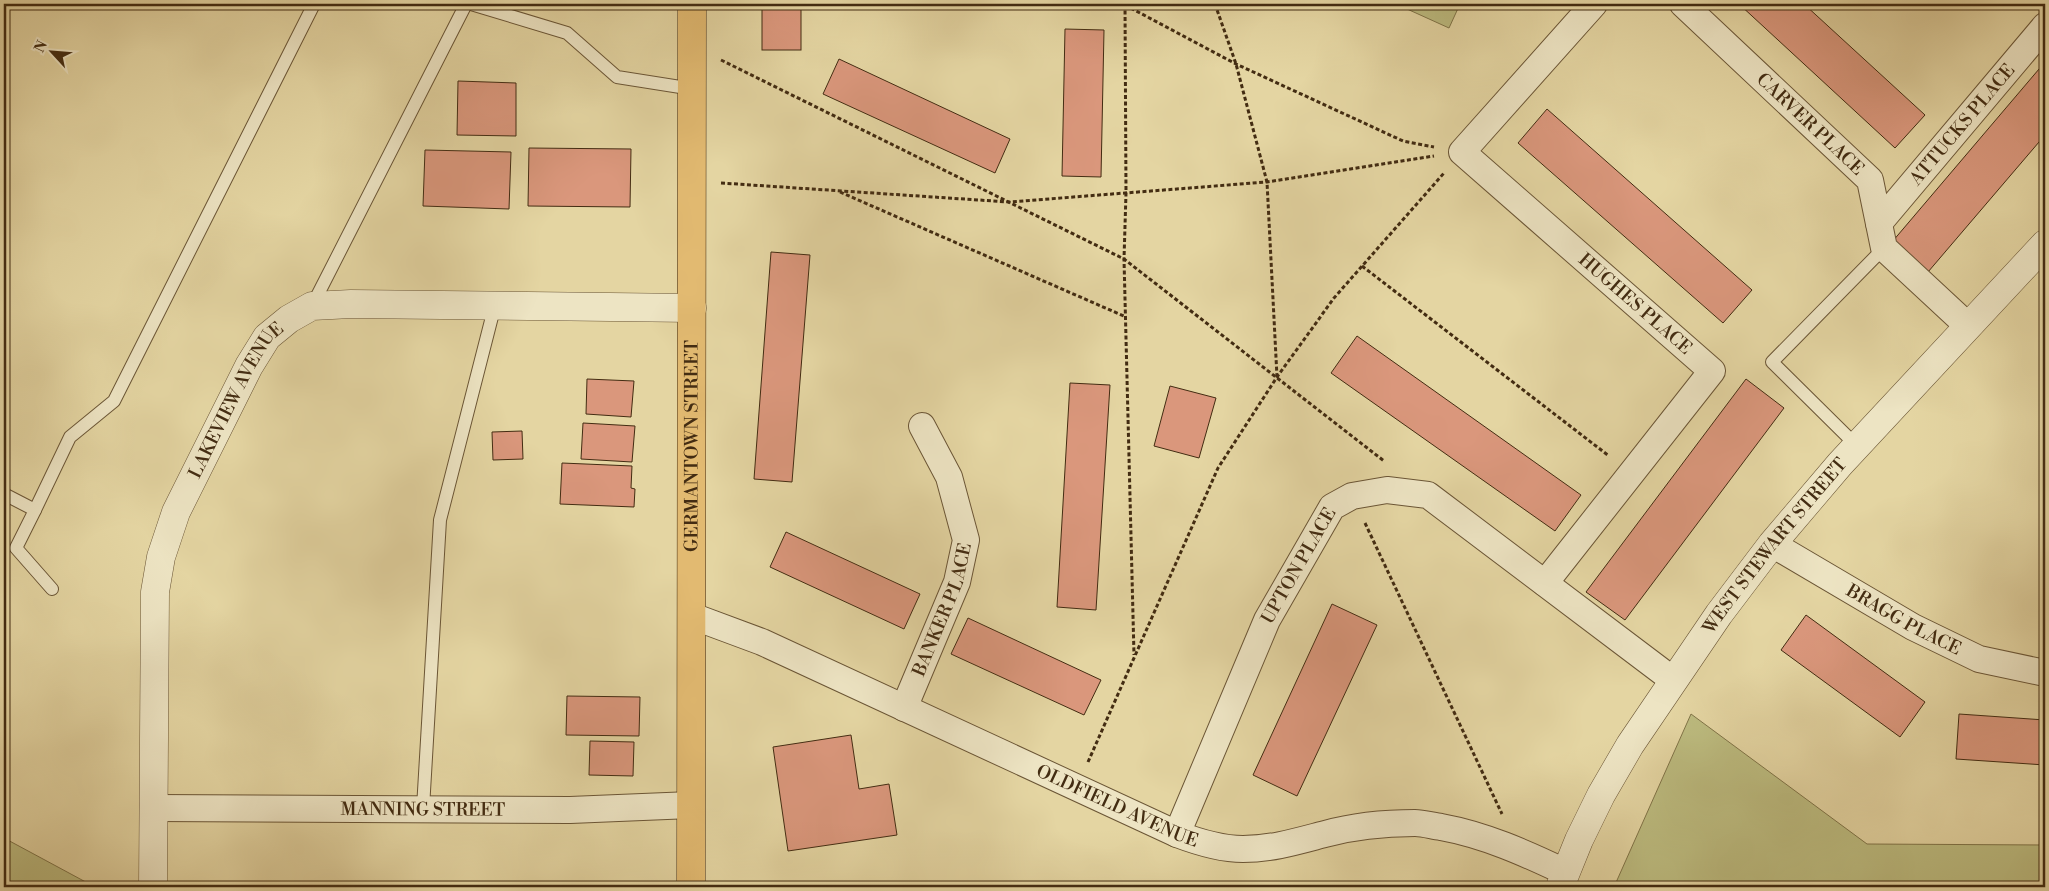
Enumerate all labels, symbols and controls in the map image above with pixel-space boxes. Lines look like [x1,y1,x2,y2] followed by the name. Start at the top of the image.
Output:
[28,28,78,78] north arrow
[31,38,52,56] text: N
[1904,59,2020,191] street label: ATTUCKS PLACE
[1752,68,1869,180] street label: CARVER PLACE
[1573,248,1697,360] street label: HUGHES PLACE
[183,317,288,482] street label: LAKEVIEW AVENUE
[680,340,703,552] street label: GERMANTOWN STREET
[1697,453,1852,639] street label: WEST STEWART STREET
[1256,503,1341,628] street label: UPTON PLACE
[907,541,977,681] street label: BANKER PLACE
[1841,578,1965,660] street label: BRAGG PLACE
[1033,759,1201,852] street label: OLDFIELD AVENUE
[341,797,506,821] street label: MANNING STREET

